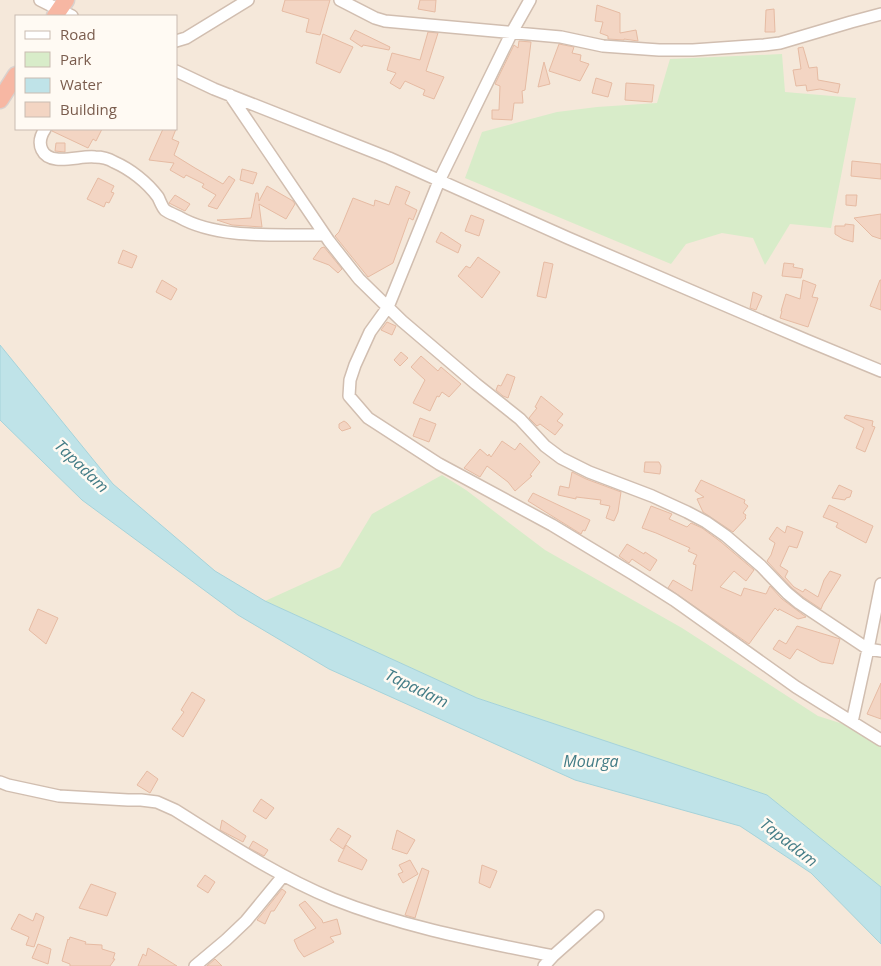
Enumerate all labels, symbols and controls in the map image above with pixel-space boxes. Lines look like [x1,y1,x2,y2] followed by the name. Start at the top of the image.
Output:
[15,15,178,130] legend
[60,24,96,44] text: Road
[60,49,91,69] text: Park
[60,74,102,94] text: Water
[60,99,117,119] text: Building
[50,435,114,497] water label: Tapadam
[382,663,452,713] water label: Tapadam
[563,750,619,772] water label: Mourga
[756,813,822,871] water label: Tapadam

